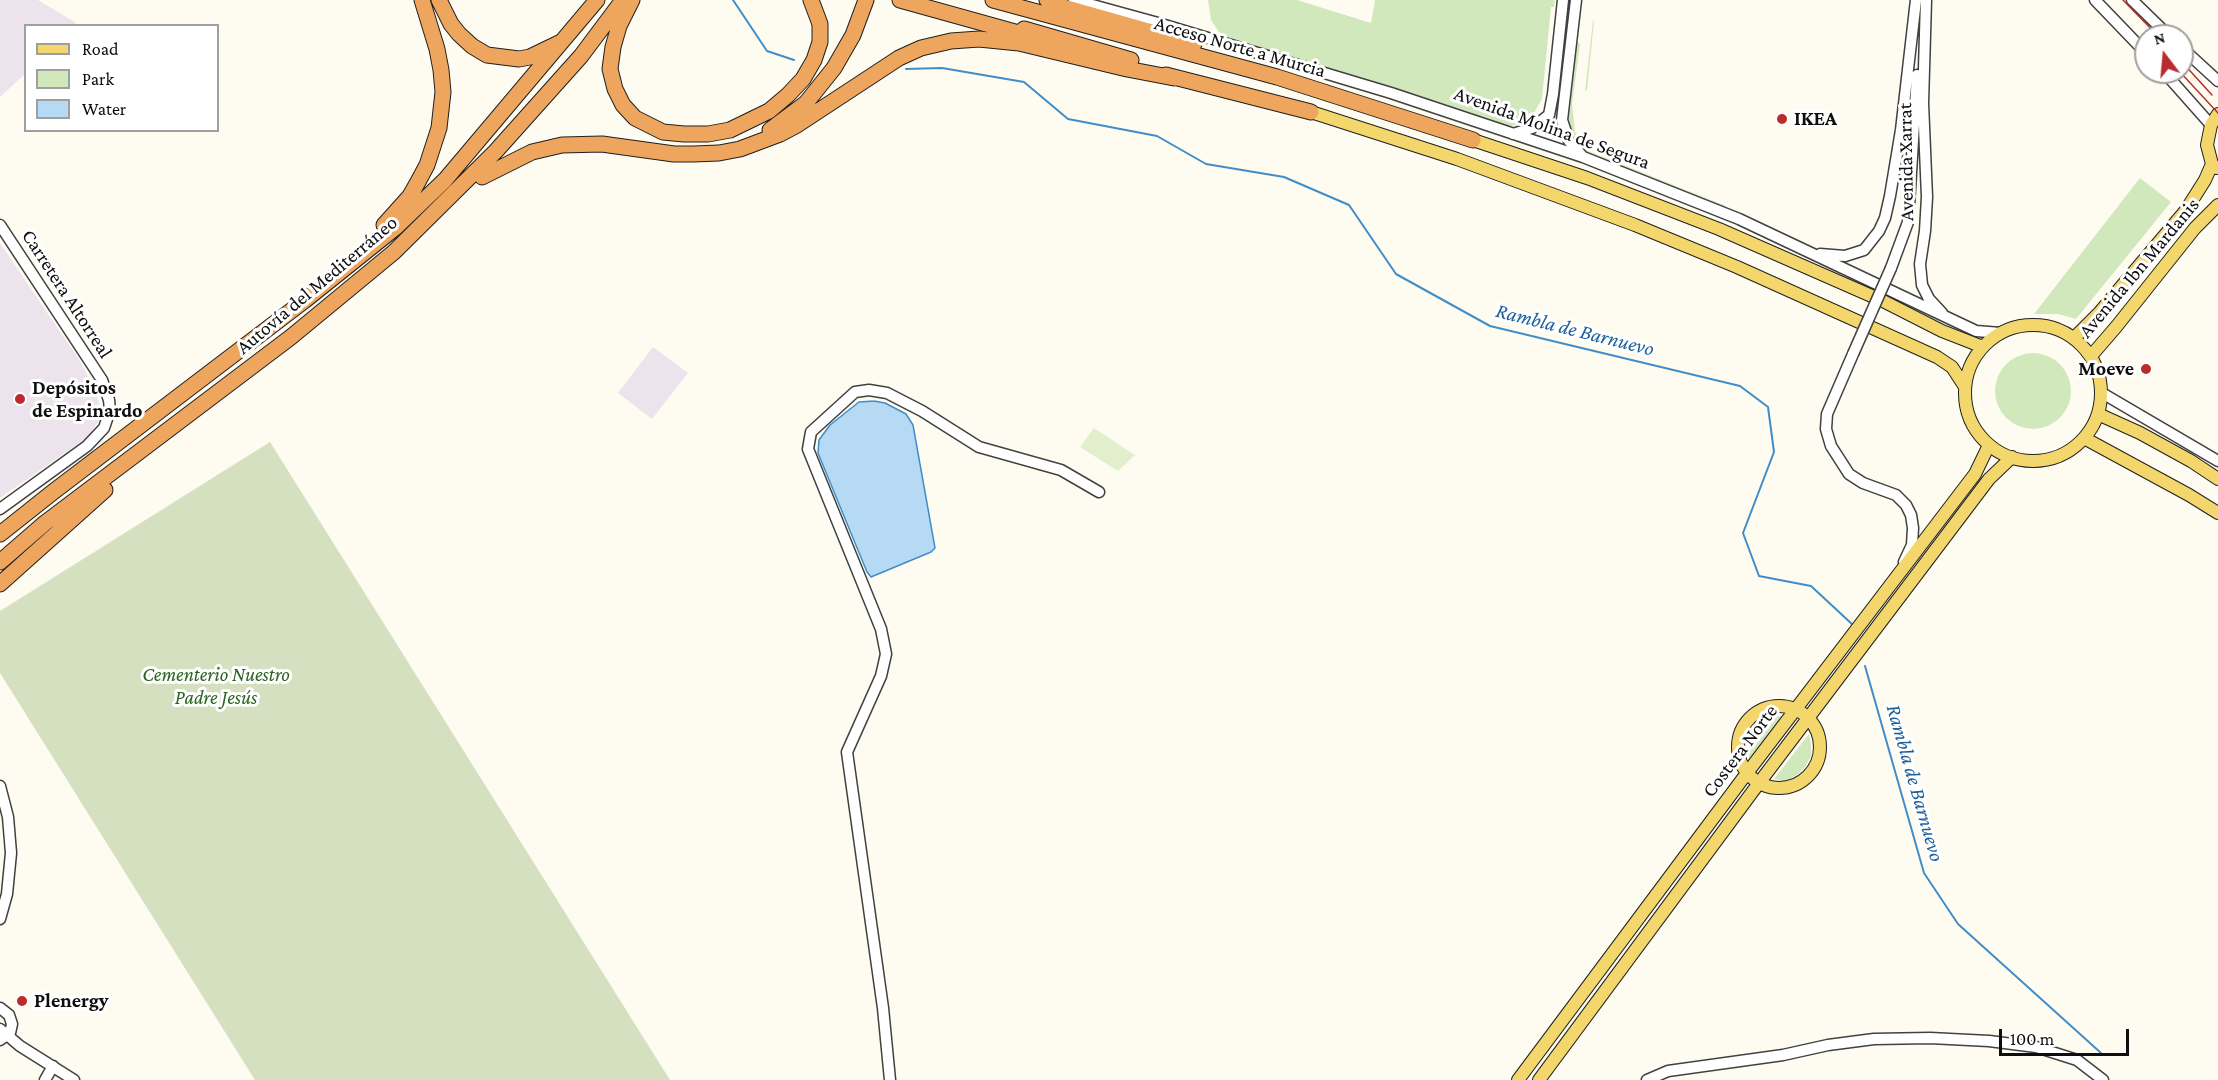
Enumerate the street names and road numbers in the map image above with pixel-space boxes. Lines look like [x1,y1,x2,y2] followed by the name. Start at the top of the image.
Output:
[1152,11,1328,83] street label: Acceso Norte a Murcia
[1451,81,1653,175] street label: Avenida Molina de Segura
[1893,103,1919,221] street label: Avenida Xarrat
[2073,193,2205,343] street label: Avenida Ibn Mardanis
[232,211,402,359] street label: Autovía del Mediterráneo
[16,225,118,363] street label: Carretera Altorreal
[1697,700,1783,802] street label: Costera Norte

